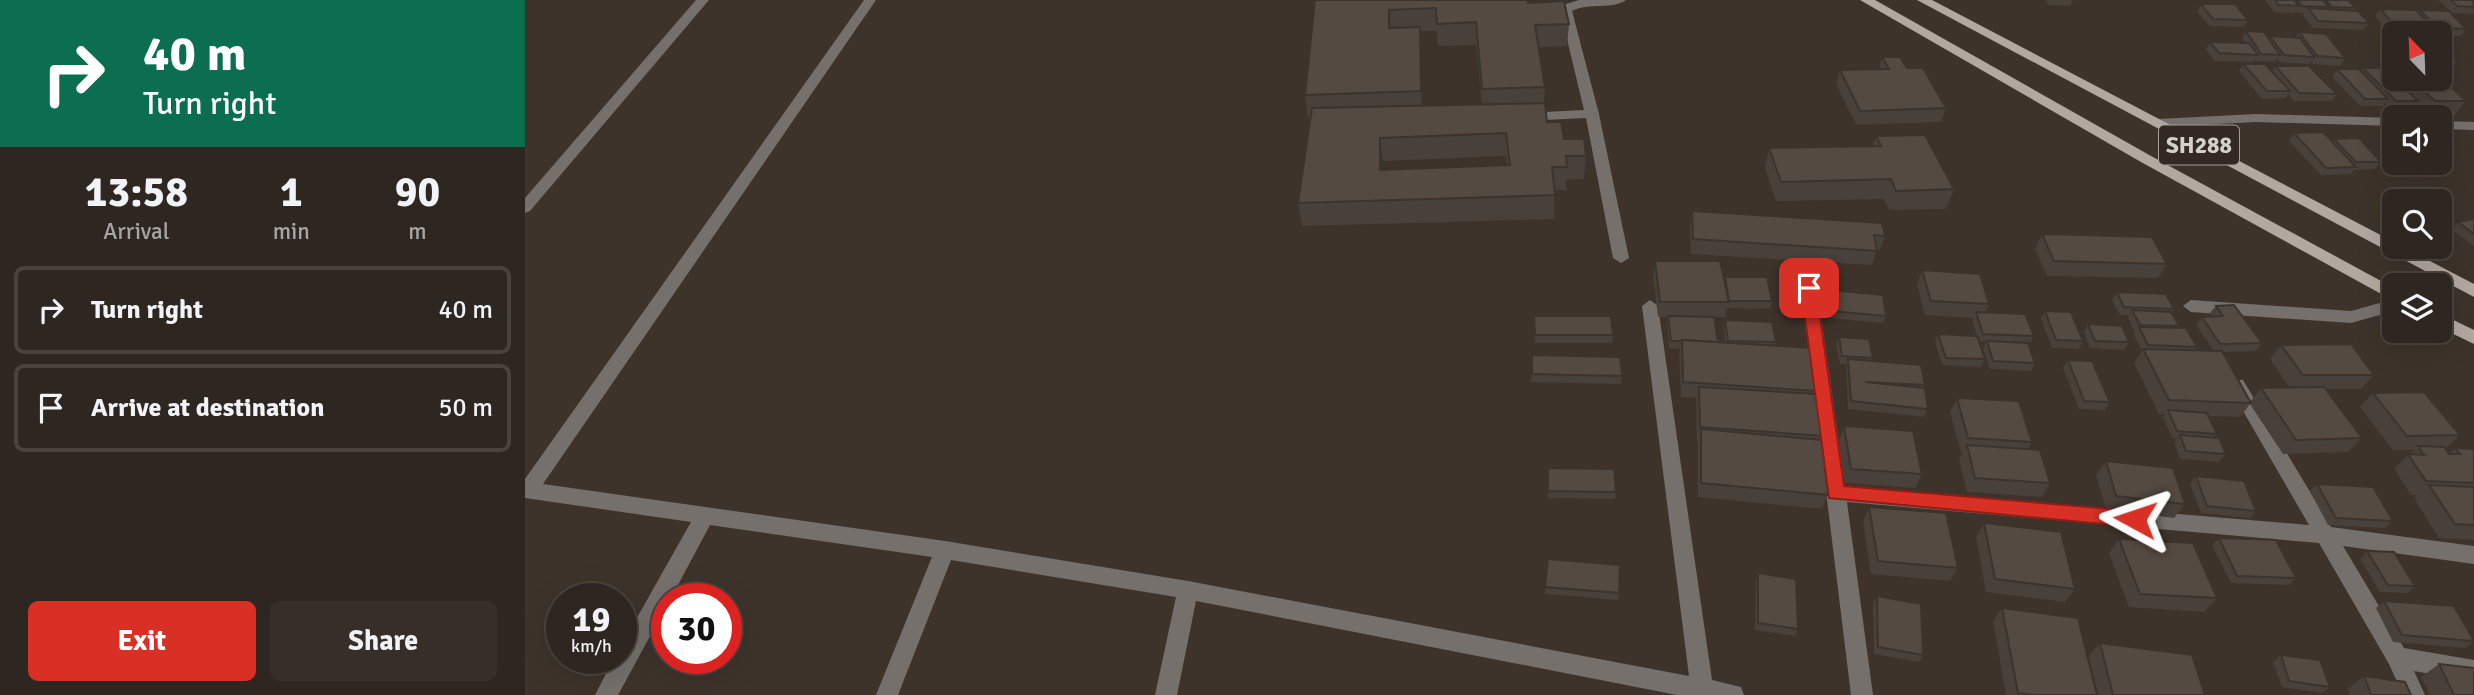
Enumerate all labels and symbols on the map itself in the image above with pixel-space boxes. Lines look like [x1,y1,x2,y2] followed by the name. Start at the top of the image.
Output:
[2382,21,2452,91] north arrow
[2159,126,2239,164] road number: SH288
[1779,258,1839,318] pin
[2098,482,2172,556] position arrow
[651,583,742,674] speed limit sign: 30

